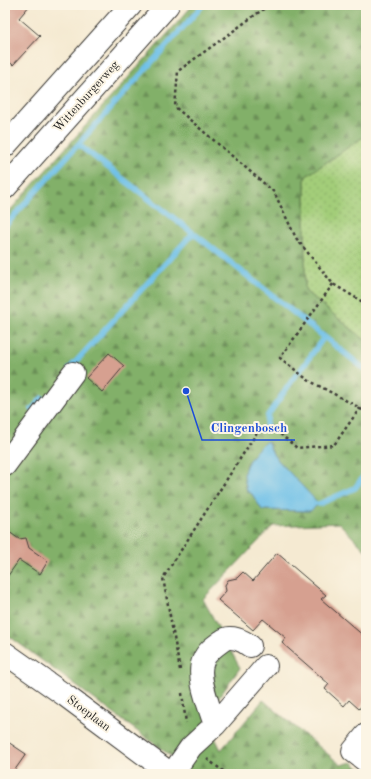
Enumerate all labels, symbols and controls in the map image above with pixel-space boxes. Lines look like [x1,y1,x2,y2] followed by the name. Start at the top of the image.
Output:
[52,58,122,135] street label: Wittenburgerweg
[202,415,295,440] callout: Clingenbosch
[211,422,287,435] text: Clingenbosch
[64,694,113,734] street label: Stoeplaan

